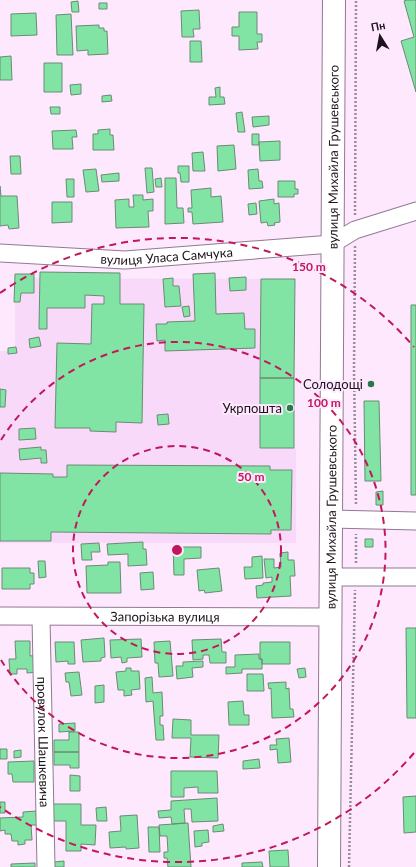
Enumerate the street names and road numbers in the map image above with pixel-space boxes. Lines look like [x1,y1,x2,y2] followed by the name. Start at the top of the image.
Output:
[325,65,342,249] street label: вулиця Михайла Грушевського
[100,244,233,268] street label: вулиця Уласа Самчука
[322,425,340,609] street label: вулиця Михайла Грушевського
[110,608,220,625] street label: Запорізька вулиця
[34,676,53,808] street label: провулок Шашкевича

